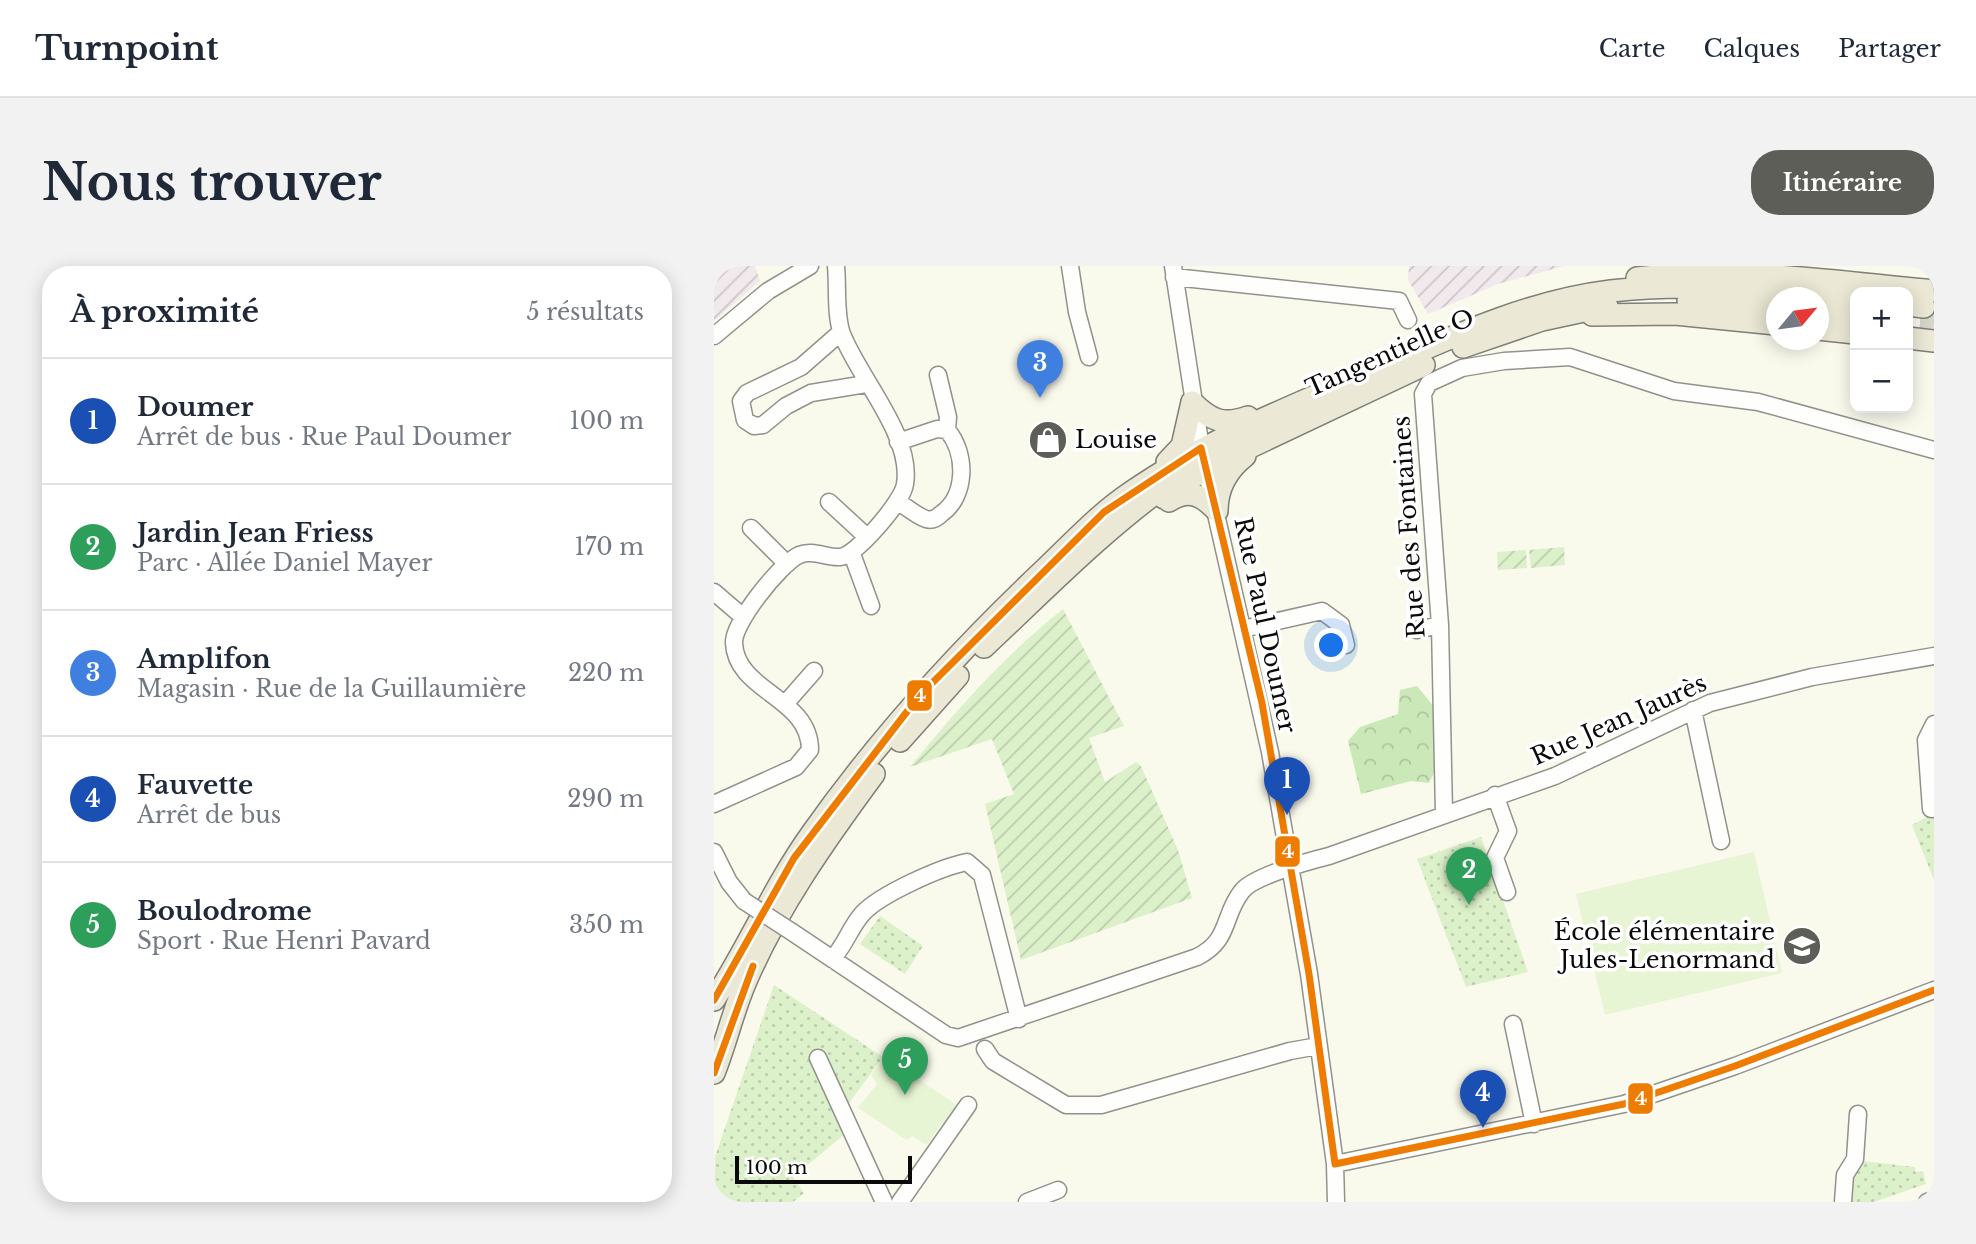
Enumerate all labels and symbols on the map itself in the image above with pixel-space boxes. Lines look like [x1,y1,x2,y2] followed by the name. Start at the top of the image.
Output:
[1766,287,1829,350] north arrow
[1301,302,1478,403] street label: Tangentielle O
[1017,340,1063,398] pin: 3
[1386,415,1431,639] street label: Rue des Fontaines
[1027,419,1069,461] shop icon: Louise
[1075,425,1157,454] place label: Louise
[1228,514,1303,736] street label: Rue Paul Doumer
[1314,628,1348,662] your location
[1527,668,1711,771] street label: Rue Jean Jaurès
[906,679,933,712] line badge: 4
[914,684,926,707] text: 4
[1264,757,1310,815] pin: 1
[1274,835,1301,868] line badge: 4
[1282,840,1294,863] text: 4
[1446,847,1492,905] pin: 2
[1554,917,1775,974] place label: École élémentaire Jules-Lenormand
[1781,925,1823,967] school or university icon: École élémentaire Jules-Lenormand
[882,1037,928,1095] pin: 5
[1460,1070,1506,1128] pin: 4
[1627,1082,1654,1115] line badge: 4
[1635,1087,1647,1110] text: 4
[735,1153,912,1185] scale bar

